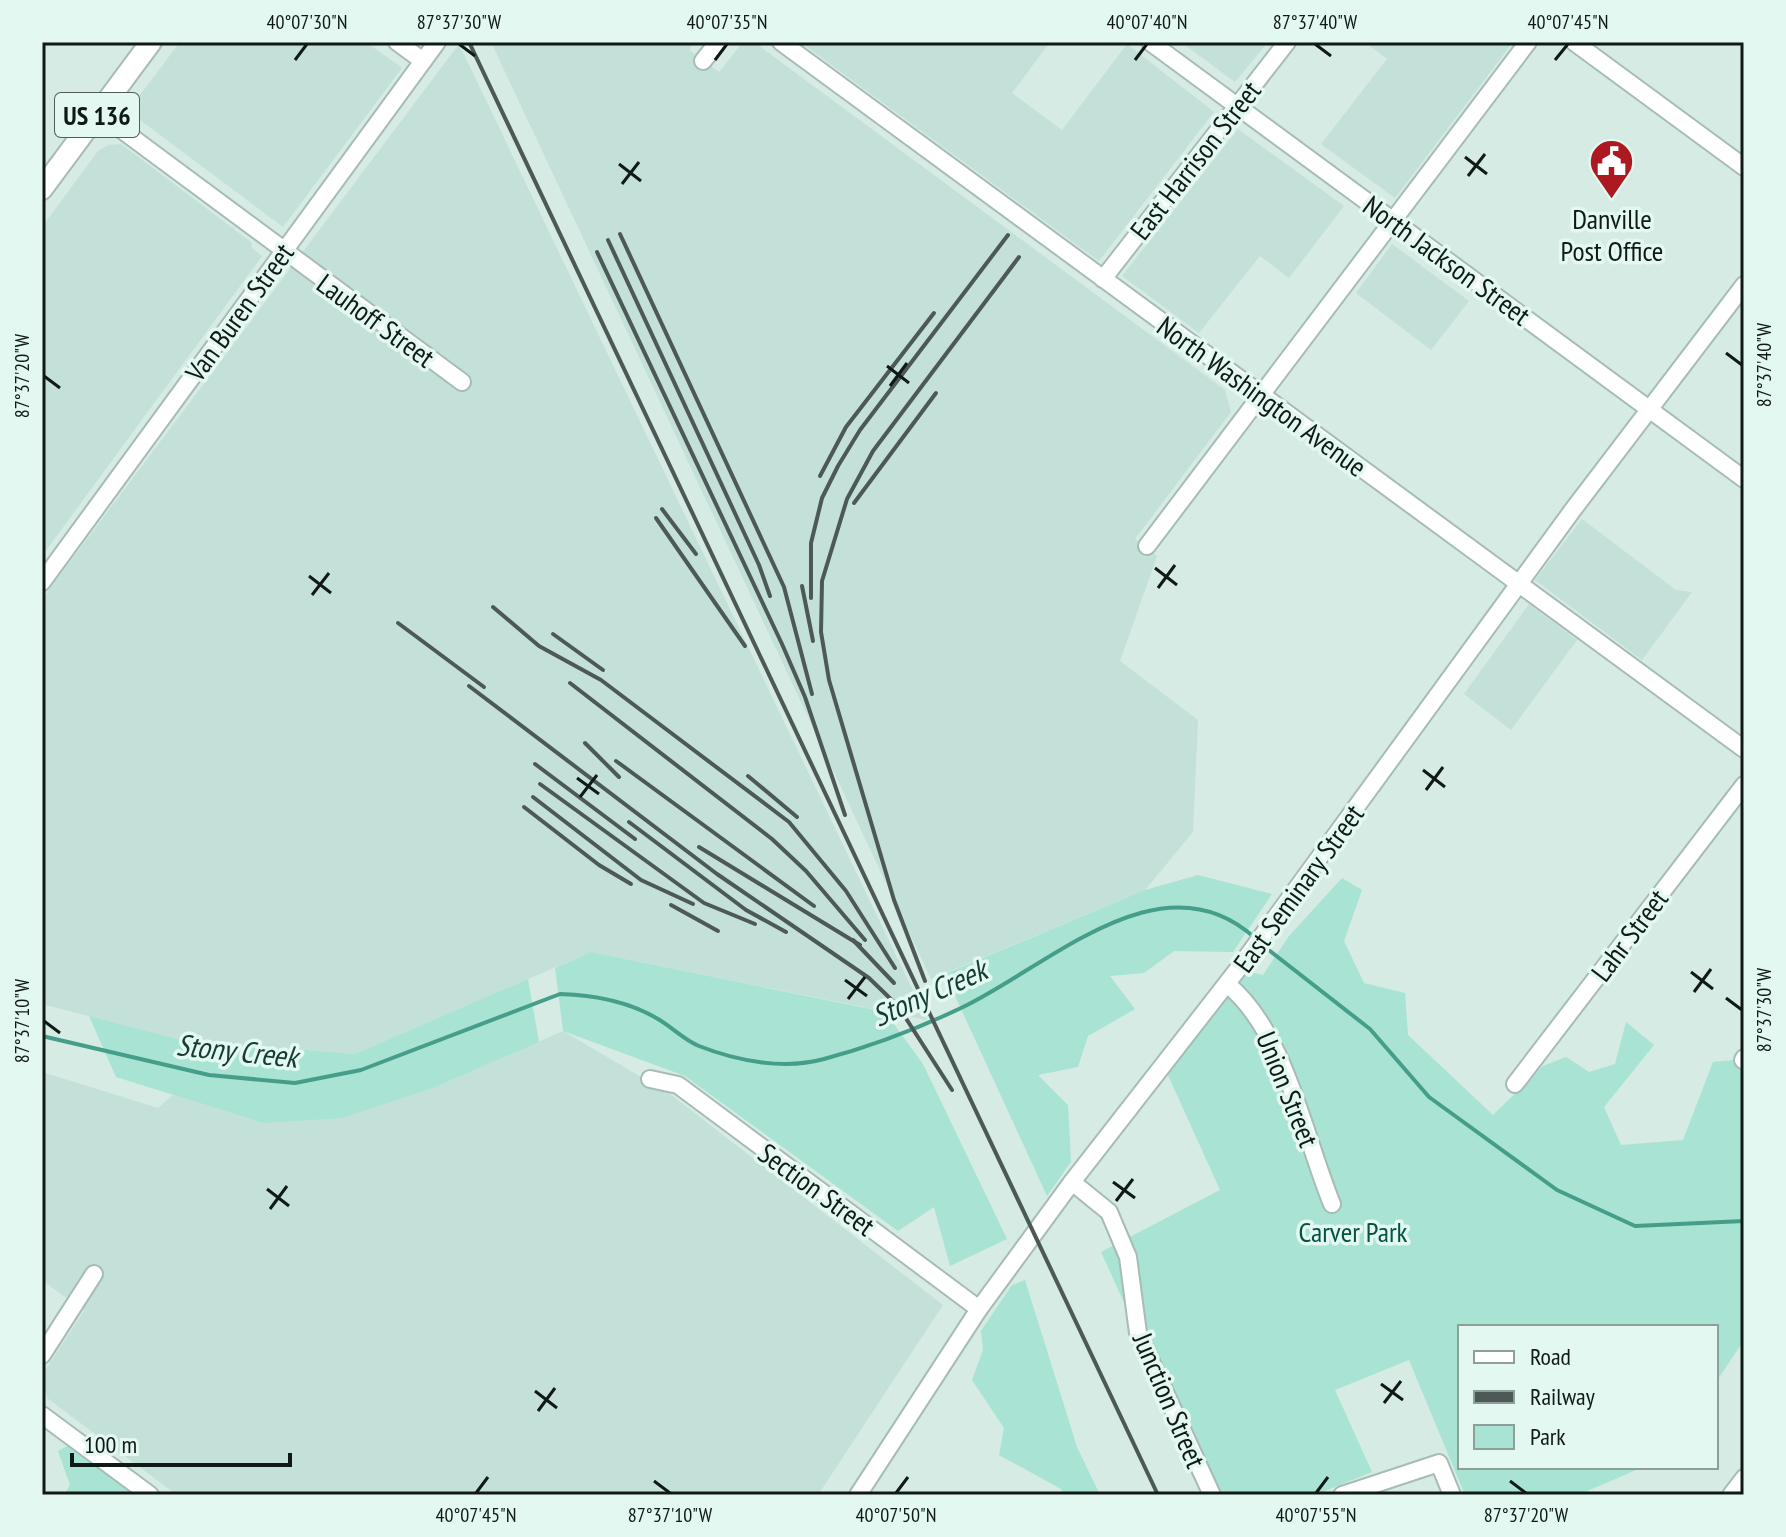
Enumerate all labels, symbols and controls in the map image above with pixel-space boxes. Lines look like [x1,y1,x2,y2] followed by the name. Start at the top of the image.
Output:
[267,9,347,35] text: 40°07'30"N
[417,9,502,35] text: 87°37'30"W
[687,9,767,35] text: 40°07'35"N
[1107,9,1187,35] text: 40°07'40"N
[1273,9,1358,35] text: 87°37'40"W
[1528,9,1608,35] text: 40°07'45"N
[1121,73,1269,247] street label: East Harrison Street
[55,93,139,137] road number: US 136
[1588,137,1636,200] public building icon: Danville Post Office
[1356,187,1538,333] street label: North Jackson Street
[1561,200,1663,269] place label: Danville Post Office
[176,235,302,389] street label: Van Buren Street
[310,265,443,375] street label: Lauhoff Street
[1150,308,1374,484] street label: North Washington Avenue
[1751,322,1777,407] text: 87°37'40"W
[9,333,35,418] text: 87°37'20"W
[1225,796,1372,979] street label: East Seminary Street
[1582,881,1676,989] street label: Lahr Street
[866,948,995,1035] water label: Stony Creek
[1751,967,1777,1052] text: 87°37'30"W
[9,978,35,1063] text: 87°37'10"W
[175,1024,303,1076] water label: Stony Creek
[1248,1026,1328,1152] street label: Union Street
[751,1134,883,1244] street label: Section Street
[1299,1213,1408,1250] park label: Carver Park
[1458,1325,1718,1469] legend
[1125,1326,1215,1473] street label: Junction Street
[1530,1341,1571,1372] text: Road
[1530,1381,1595,1412] text: Railway
[72,1417,290,1467] scale bar
[1530,1421,1566,1452] text: Park
[84,1429,137,1460] text: 100 m
[436,1502,516,1528] text: 40°07'45"N
[628,1502,713,1528] text: 87°37'10"W
[856,1502,936,1528] text: 40°07'50"N
[1276,1502,1356,1528] text: 40°07'55"N
[1484,1502,1569,1528] text: 87°37'20"W

